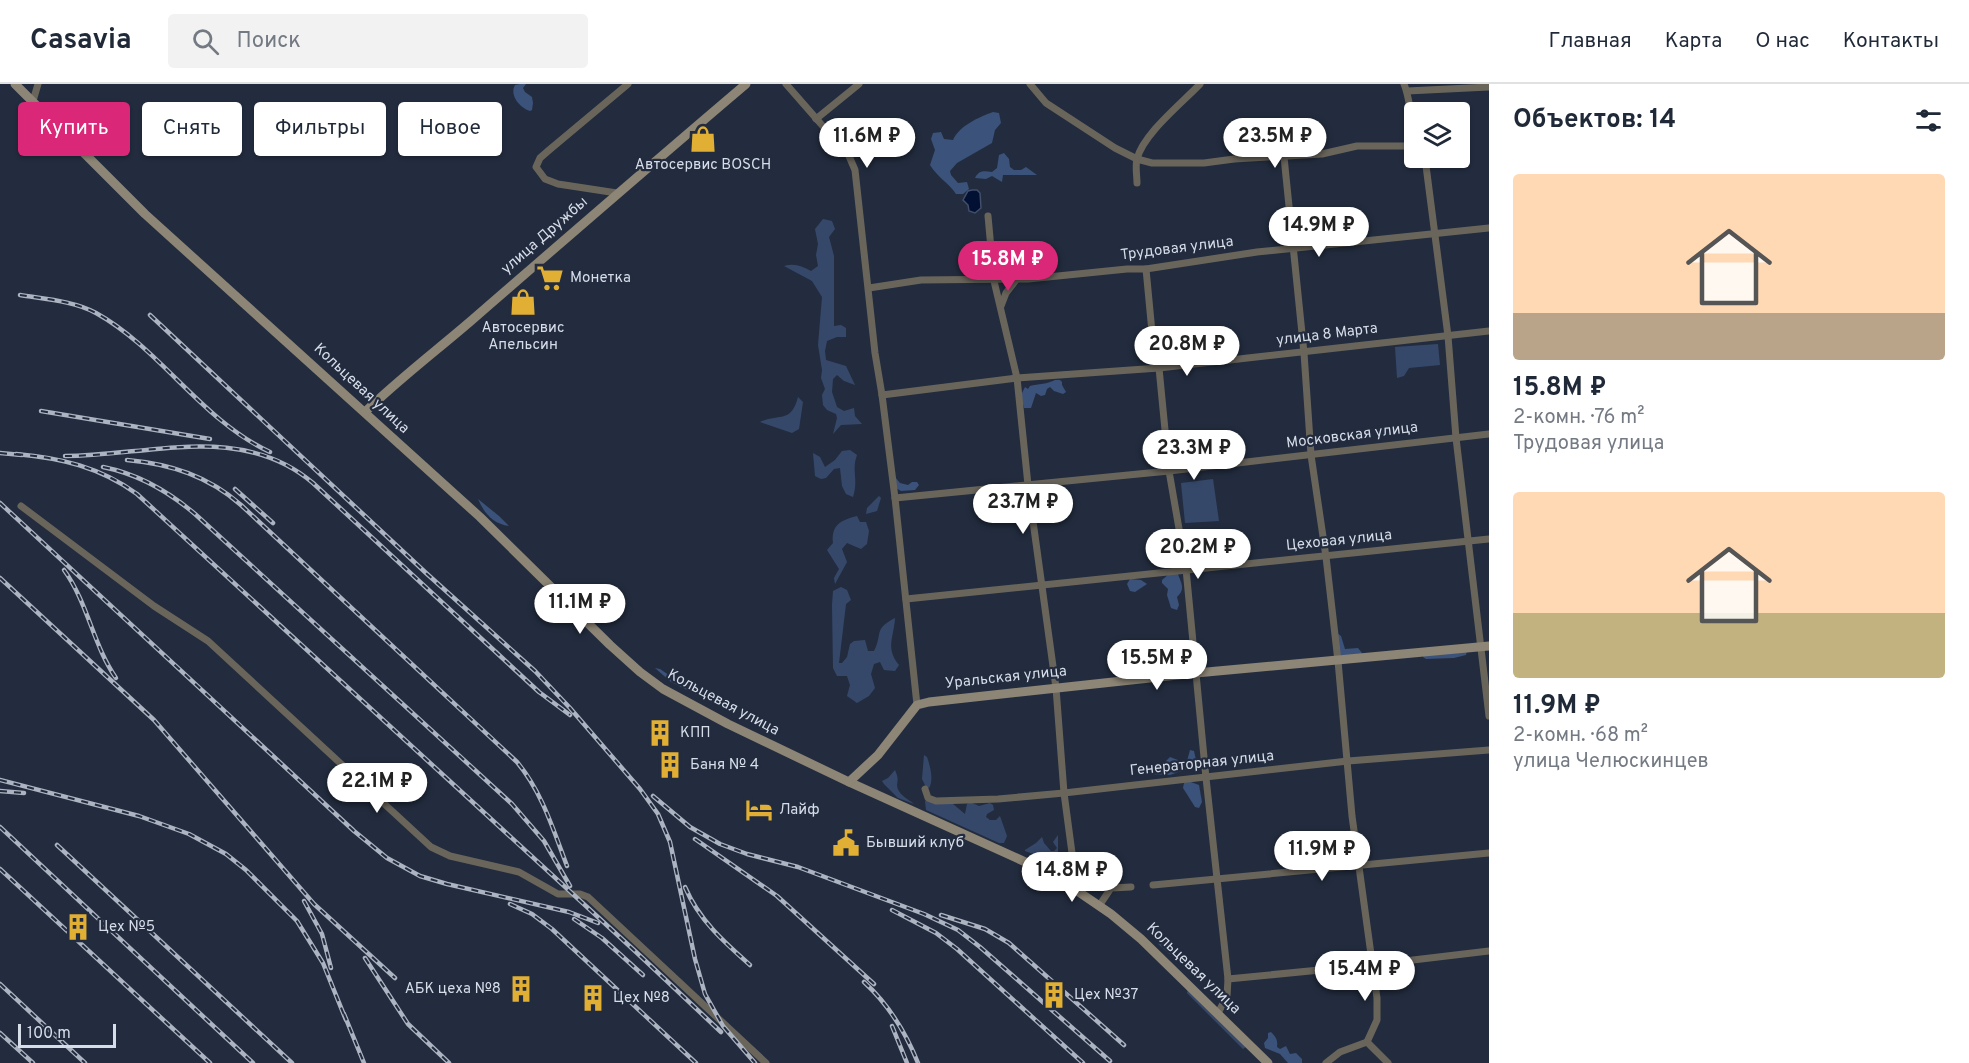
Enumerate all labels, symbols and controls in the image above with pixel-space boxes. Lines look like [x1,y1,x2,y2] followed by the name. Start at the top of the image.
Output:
[168,14,588,68] search box
[30,23,132,59] text: Casavia
[189,25,222,58] icon: search
[237,28,301,55] text: Поиск
[1548,28,1632,55] text: Главная
[1665,28,1722,55] text: Карта
[1755,28,1810,55] text: О нас
[1843,28,1939,55] text: Контакты
[18,102,130,156] chip: Купить
[142,102,242,156] chip: Снять
[254,102,386,156] chip: Фильтры
[398,102,502,156] chip: Новое
[1404,102,1470,168] map controls
[1404,102,1470,168] button: layers
[1513,104,1676,137] text: Объектов: 14
[1912,104,1945,137] icon: filters
[812,118,922,169] pin: 11.6M ₽
[1220,118,1330,169] pin: 23.5M ₽
[688,124,718,154] shop icon: Автосервис BOSCH
[833,124,901,150] text: 11.6M ₽
[1237,124,1313,150] text: 23.5M ₽
[635,156,771,175] place label: Автосервис BOSCH
[498,193,592,279] street label: улица Дружбы
[1264,207,1374,258] pin: 14.9M ₽
[1283,213,1355,239] text: 14.9M ₽
[1675,213,1783,321] icon: home
[1120,233,1234,265] street label: Трудовая улица
[953,241,1063,292] pin: 15.8M ₽
[972,247,1044,273] text: 15.8M ₽
[535,263,565,293] supermarket icon: Монетка
[570,269,631,288] place label: Монетка
[508,287,538,317] shop icon: Автосервис Апельсин
[482,319,564,355] place label: Автосервис Апельсин
[1275,319,1379,351] street label: улица 8 Марта
[1132,326,1242,377] pin: 20.8M ₽
[1148,332,1226,358] text: 20.8M ₽
[309,340,413,438] street label: Кольцевая улица
[1513,372,1607,405] text: 15.8M ₽
[1513,405,1644,431] text: 2-комн. · 76 m²
[1285,418,1419,454] street label: Московская улица
[1139,430,1249,481] pin: 23.3M ₽
[1513,431,1664,457] text: Трудовая улица
[1157,436,1231,462] text: 23.3M ₽
[968,484,1078,535] pin: 23.7M ₽
[987,490,1059,516] text: 23.7M ₽
[1285,526,1393,556] street label: Цеховая улица
[1143,529,1253,580] pin: 20.2M ₽
[1675,531,1783,639] icon: home
[1160,535,1236,561] text: 20.2M ₽
[525,584,635,635] pin: 11.1M ₽
[548,590,612,616] text: 11.1M ₽
[1102,640,1212,691] pin: 15.5M ₽
[1121,646,1193,672] text: 15.5M ₽
[944,662,1068,694] street label: Уральская улица
[664,666,782,740] street label: Кольцевая улица
[1513,690,1601,723] text: 11.9M ₽
[645,718,675,748] building icon: КПП
[1513,723,1648,749] text: 2-комн. · 68 m²
[680,724,711,743] place label: КПП
[1129,747,1275,781] street label: Генераторная улица
[1513,749,1709,775] text: улица Челюскинцев
[655,750,685,780] building icon: Баня № 4
[690,756,759,775] place label: Баня № 4
[322,763,432,814] pin: 22.1M ₽
[341,769,413,795] text: 22.1M ₽
[744,795,774,825] hotel icon: Лайф
[779,801,820,820] place label: Лайф
[831,828,861,858] public building icon: Бывший клуб
[1267,831,1377,882] pin: 11.9M ₽
[866,834,964,853] place label: Бывший клуб
[1288,837,1356,863] text: 11.9M ₽
[1017,852,1127,903] pin: 14.8M ₽
[1036,858,1108,884] text: 14.8M ₽
[63,912,93,942] building icon: Цех №5
[98,918,155,937] place label: Цех №5
[1142,919,1244,1019] street label: Кольцевая улица
[1310,951,1420,1002] pin: 15.4M ₽
[1329,957,1401,983] text: 15.4M ₽
[506,974,536,1004] building icon: АБК цеха №8
[405,980,501,999] place label: АБК цеха №8
[1039,980,1069,1010] building icon: Цех №37
[578,983,608,1013] building icon: Цех №8
[1074,986,1139,1005] place label: Цех №37
[613,989,670,1008] place label: Цех №8
[18,1021,116,1048] scale bar
[27,1024,71,1044] text: 100 m

